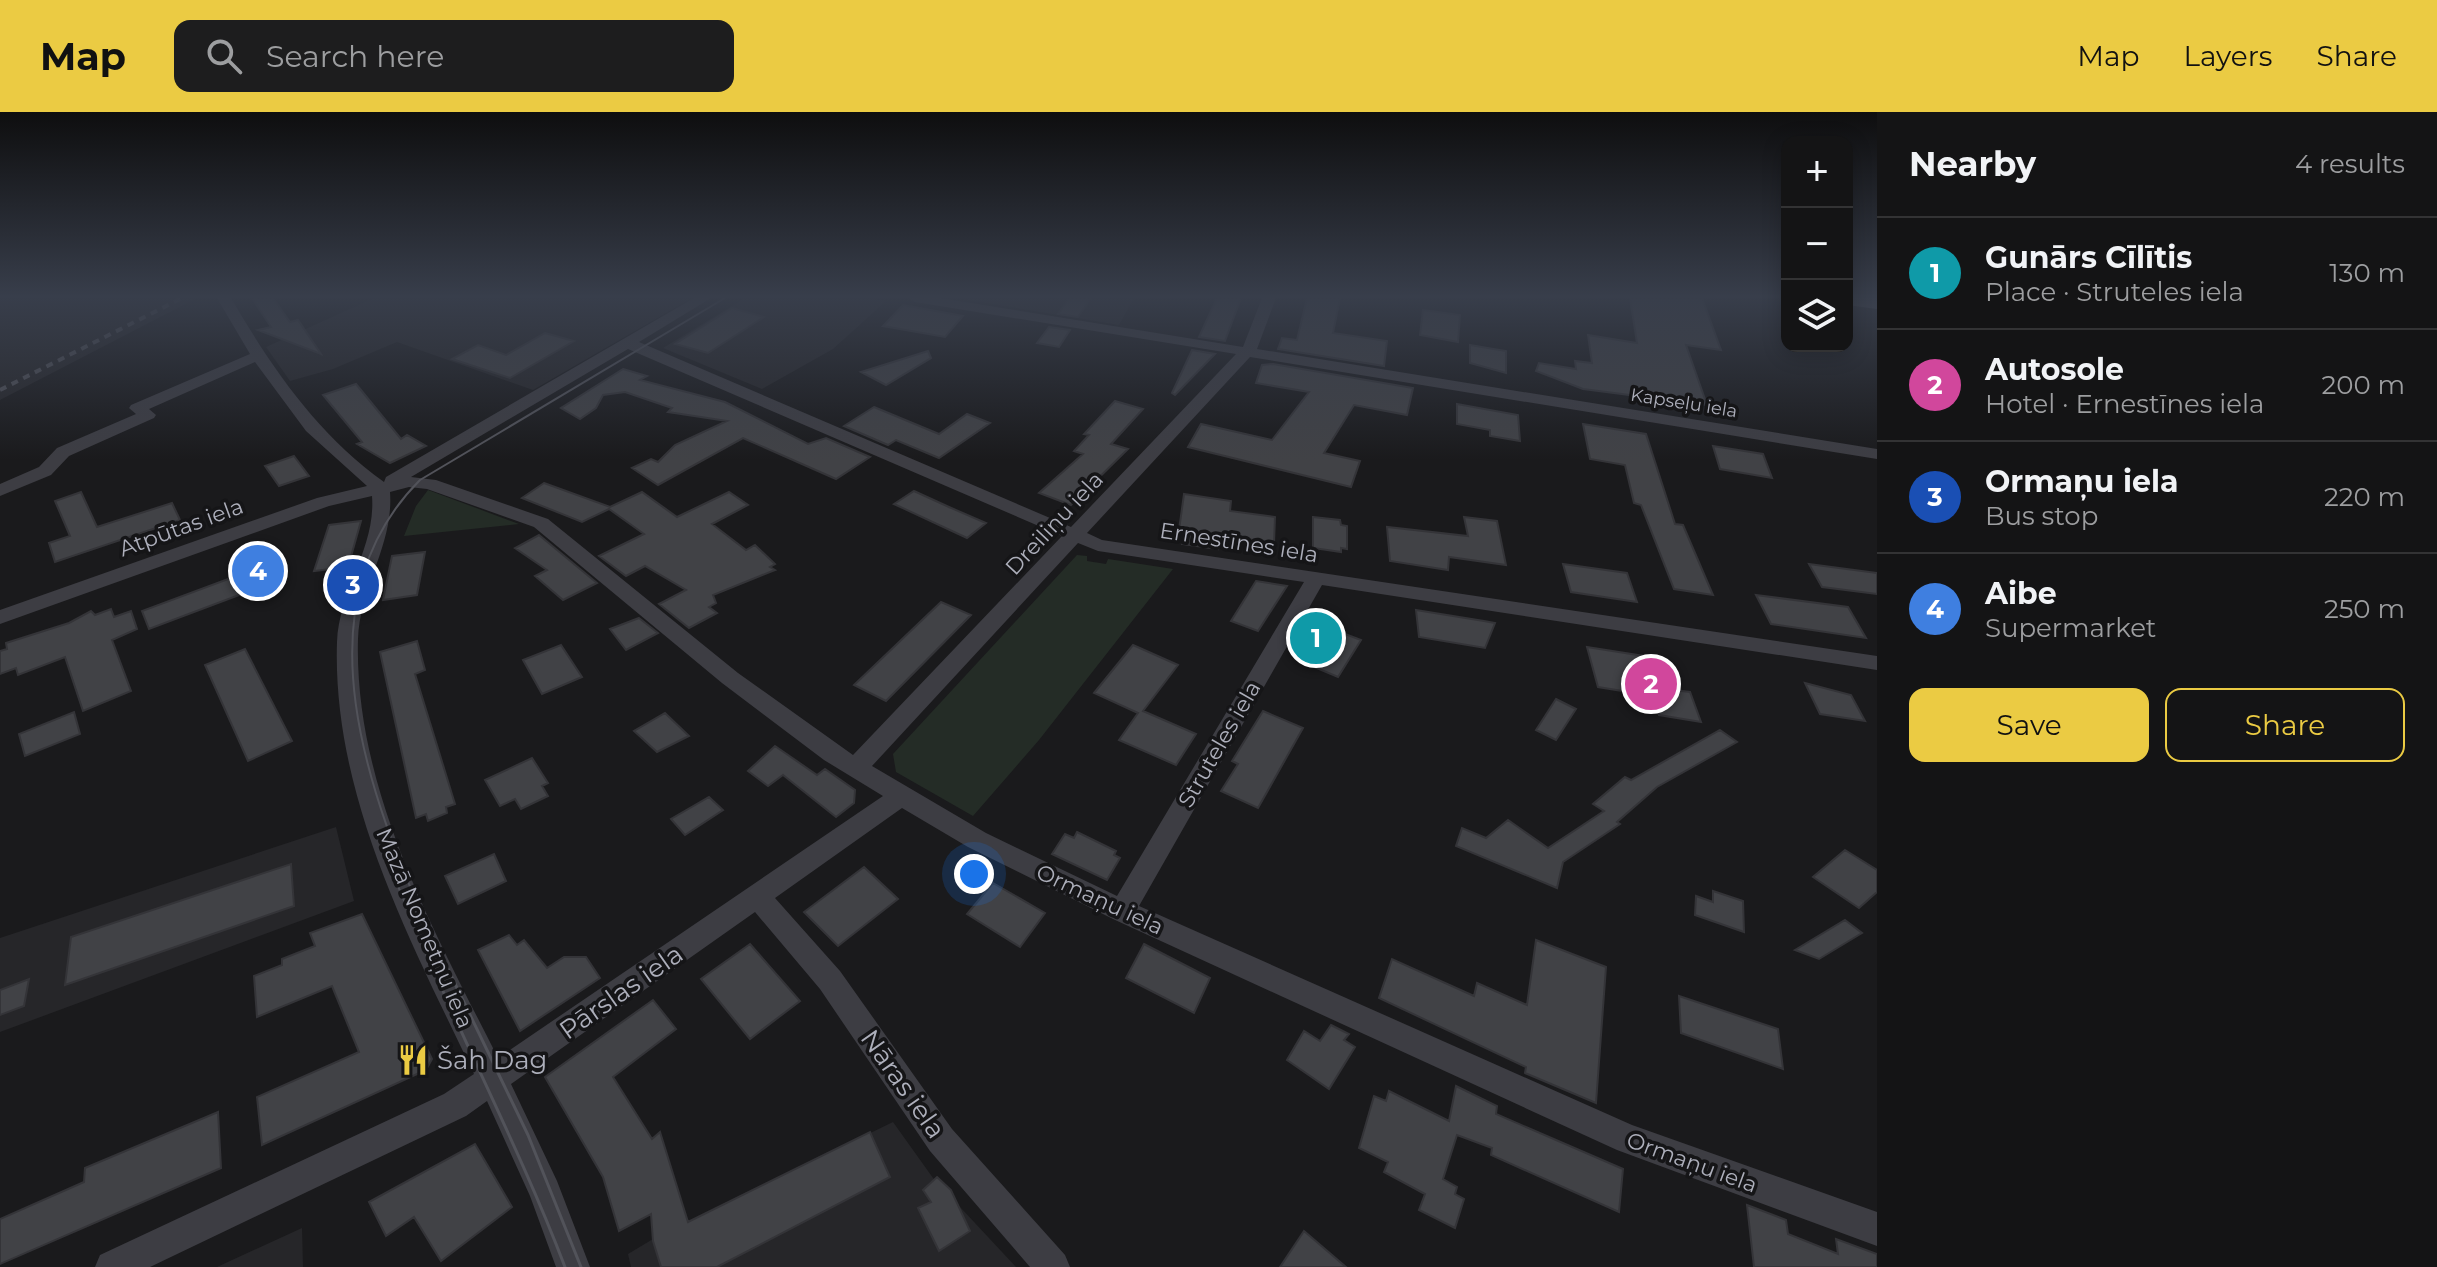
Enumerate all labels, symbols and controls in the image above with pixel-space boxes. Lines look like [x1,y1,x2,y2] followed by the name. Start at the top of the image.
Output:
[174,20,734,92] search box
[40,33,126,80] text: Map
[202,34,246,78] icon: search
[266,38,444,75] text: Search here
[2077,39,2140,73] text: Map
[2184,39,2273,73] text: Layers
[2317,39,2397,73] text: Share
[1781,136,1853,352] map controls
[1781,136,1853,208] button: +
[1909,143,2036,185] text: Nearby
[2295,148,2405,180] text: 4 results
[1781,208,1853,280] button: −
[1985,239,2192,276] text: Gunārs Cīlītis
[1930,257,1940,289] text: 1
[2329,257,2405,289] text: 130 m
[1985,276,2244,308] text: Place · Struteles iela
[1781,280,1853,352] button: layers
[1985,351,2124,388] text: Autosole
[1927,369,1943,401] text: 2
[2321,369,2405,401] text: 200 m
[1629,384,1739,423] street label: Kapseļu iela
[1985,388,2264,420] text: Hotel · Ernestīnes iela
[1985,463,2178,500] text: Ormaņu iela
[1000,466,1109,581] street label: Dreiliņu iela
[1927,481,1943,513] text: 3
[2324,481,2405,513] text: 220 m
[115,492,247,562] street label: Atpūtas iela
[1985,500,2098,532] text: Bus stop
[1158,517,1320,568] street label: Ernestīnes iela
[232,541,284,601] pin: 4
[327,555,379,615] pin: 3
[1985,575,2057,612] text: Aibe
[1926,593,1944,625] text: 4
[2324,593,2405,625] text: 250 m
[1290,608,1342,668] pin: 1
[1985,612,2156,644] text: Supermarket
[1625,654,1677,714] pin: 2
[1172,676,1267,812] street label: Struteles iela
[1909,688,2149,762] button: Save
[2165,688,2405,762] button: Share
[370,824,479,1032] street label: Mazā Nometņu iela
[954,854,994,894] your location
[1032,858,1168,941] street label: Ormaņu iela
[553,938,689,1046] street label: Pārslas iela
[854,1023,952,1145] street label: Nāras iela
[396,1043,430,1077] restaurant icon: Šah Dag
[437,1044,547,1076] place label: Šah Dag
[1623,1126,1761,1199] street label: Ormaņu iela

